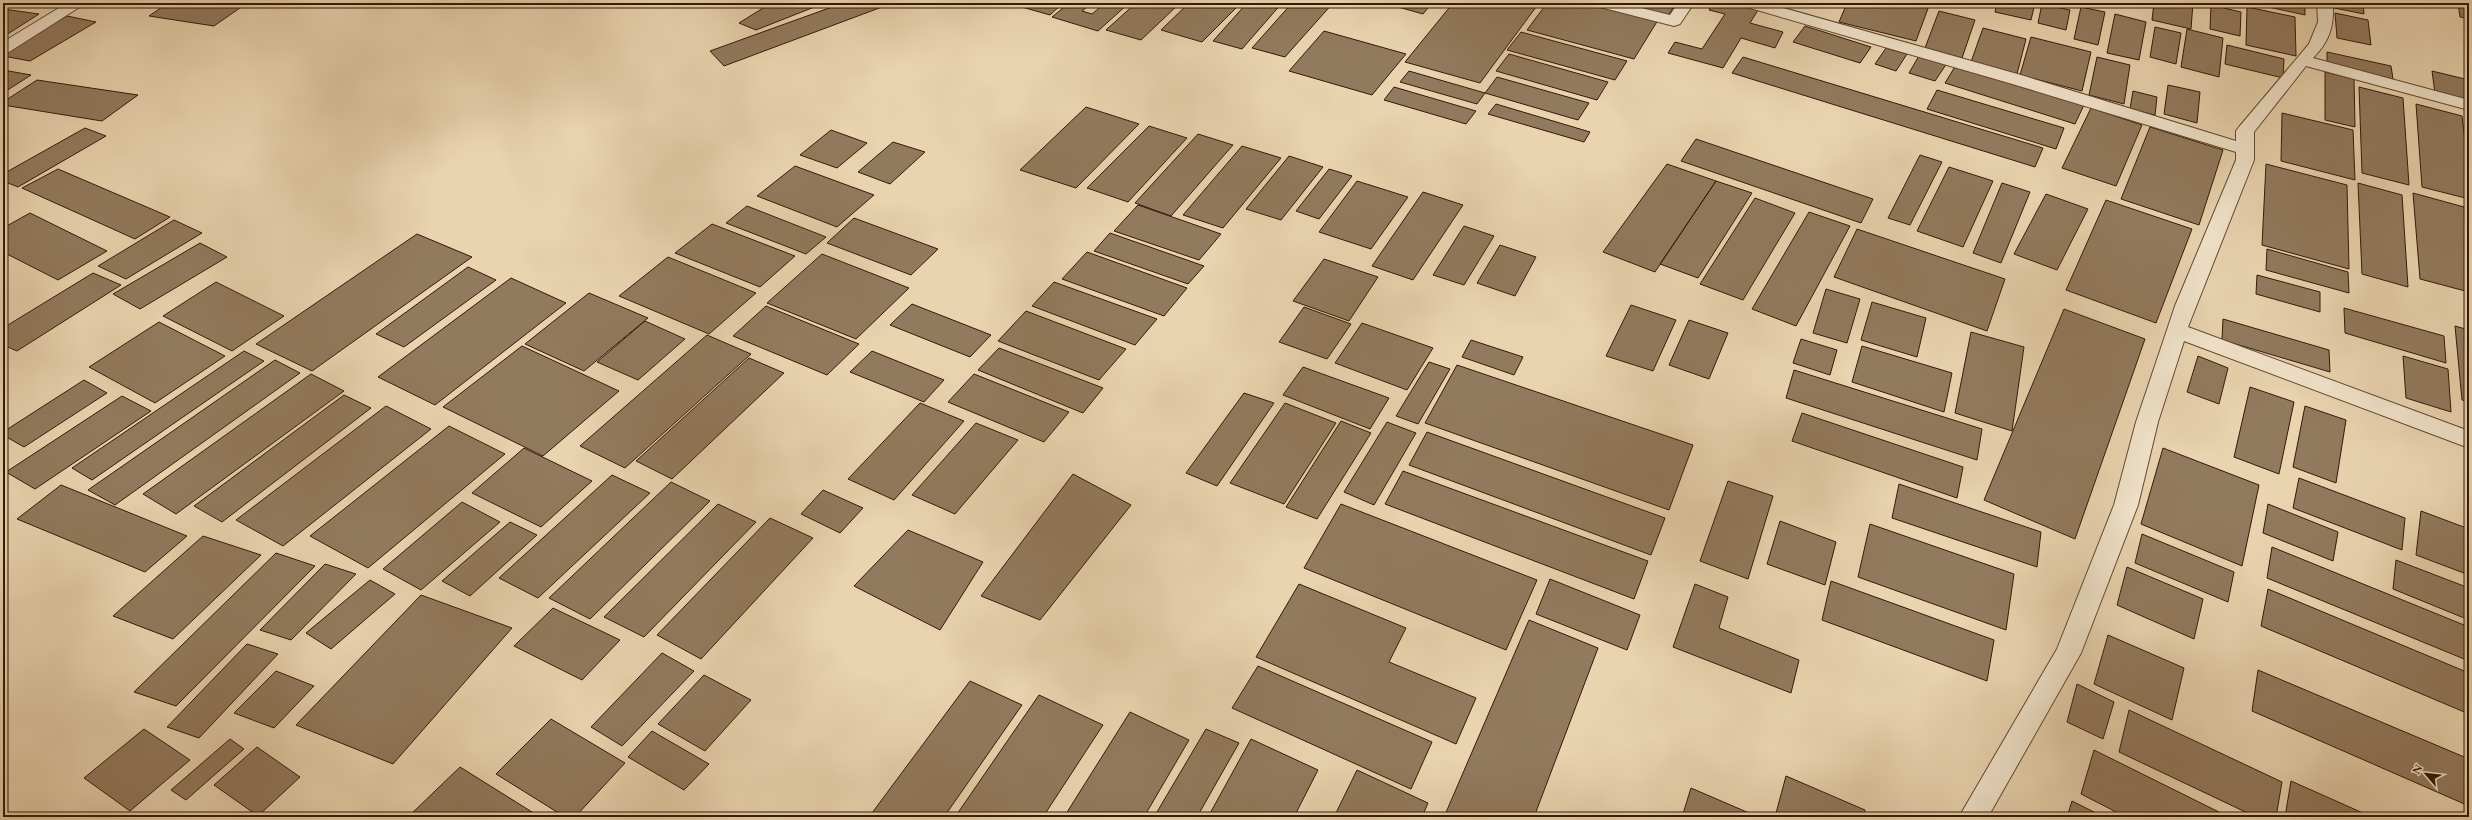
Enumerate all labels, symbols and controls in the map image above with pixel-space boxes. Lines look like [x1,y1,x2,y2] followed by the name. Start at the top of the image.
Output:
[2406,754,2446,794] north arrow
[2409,762,2425,777] text: N

